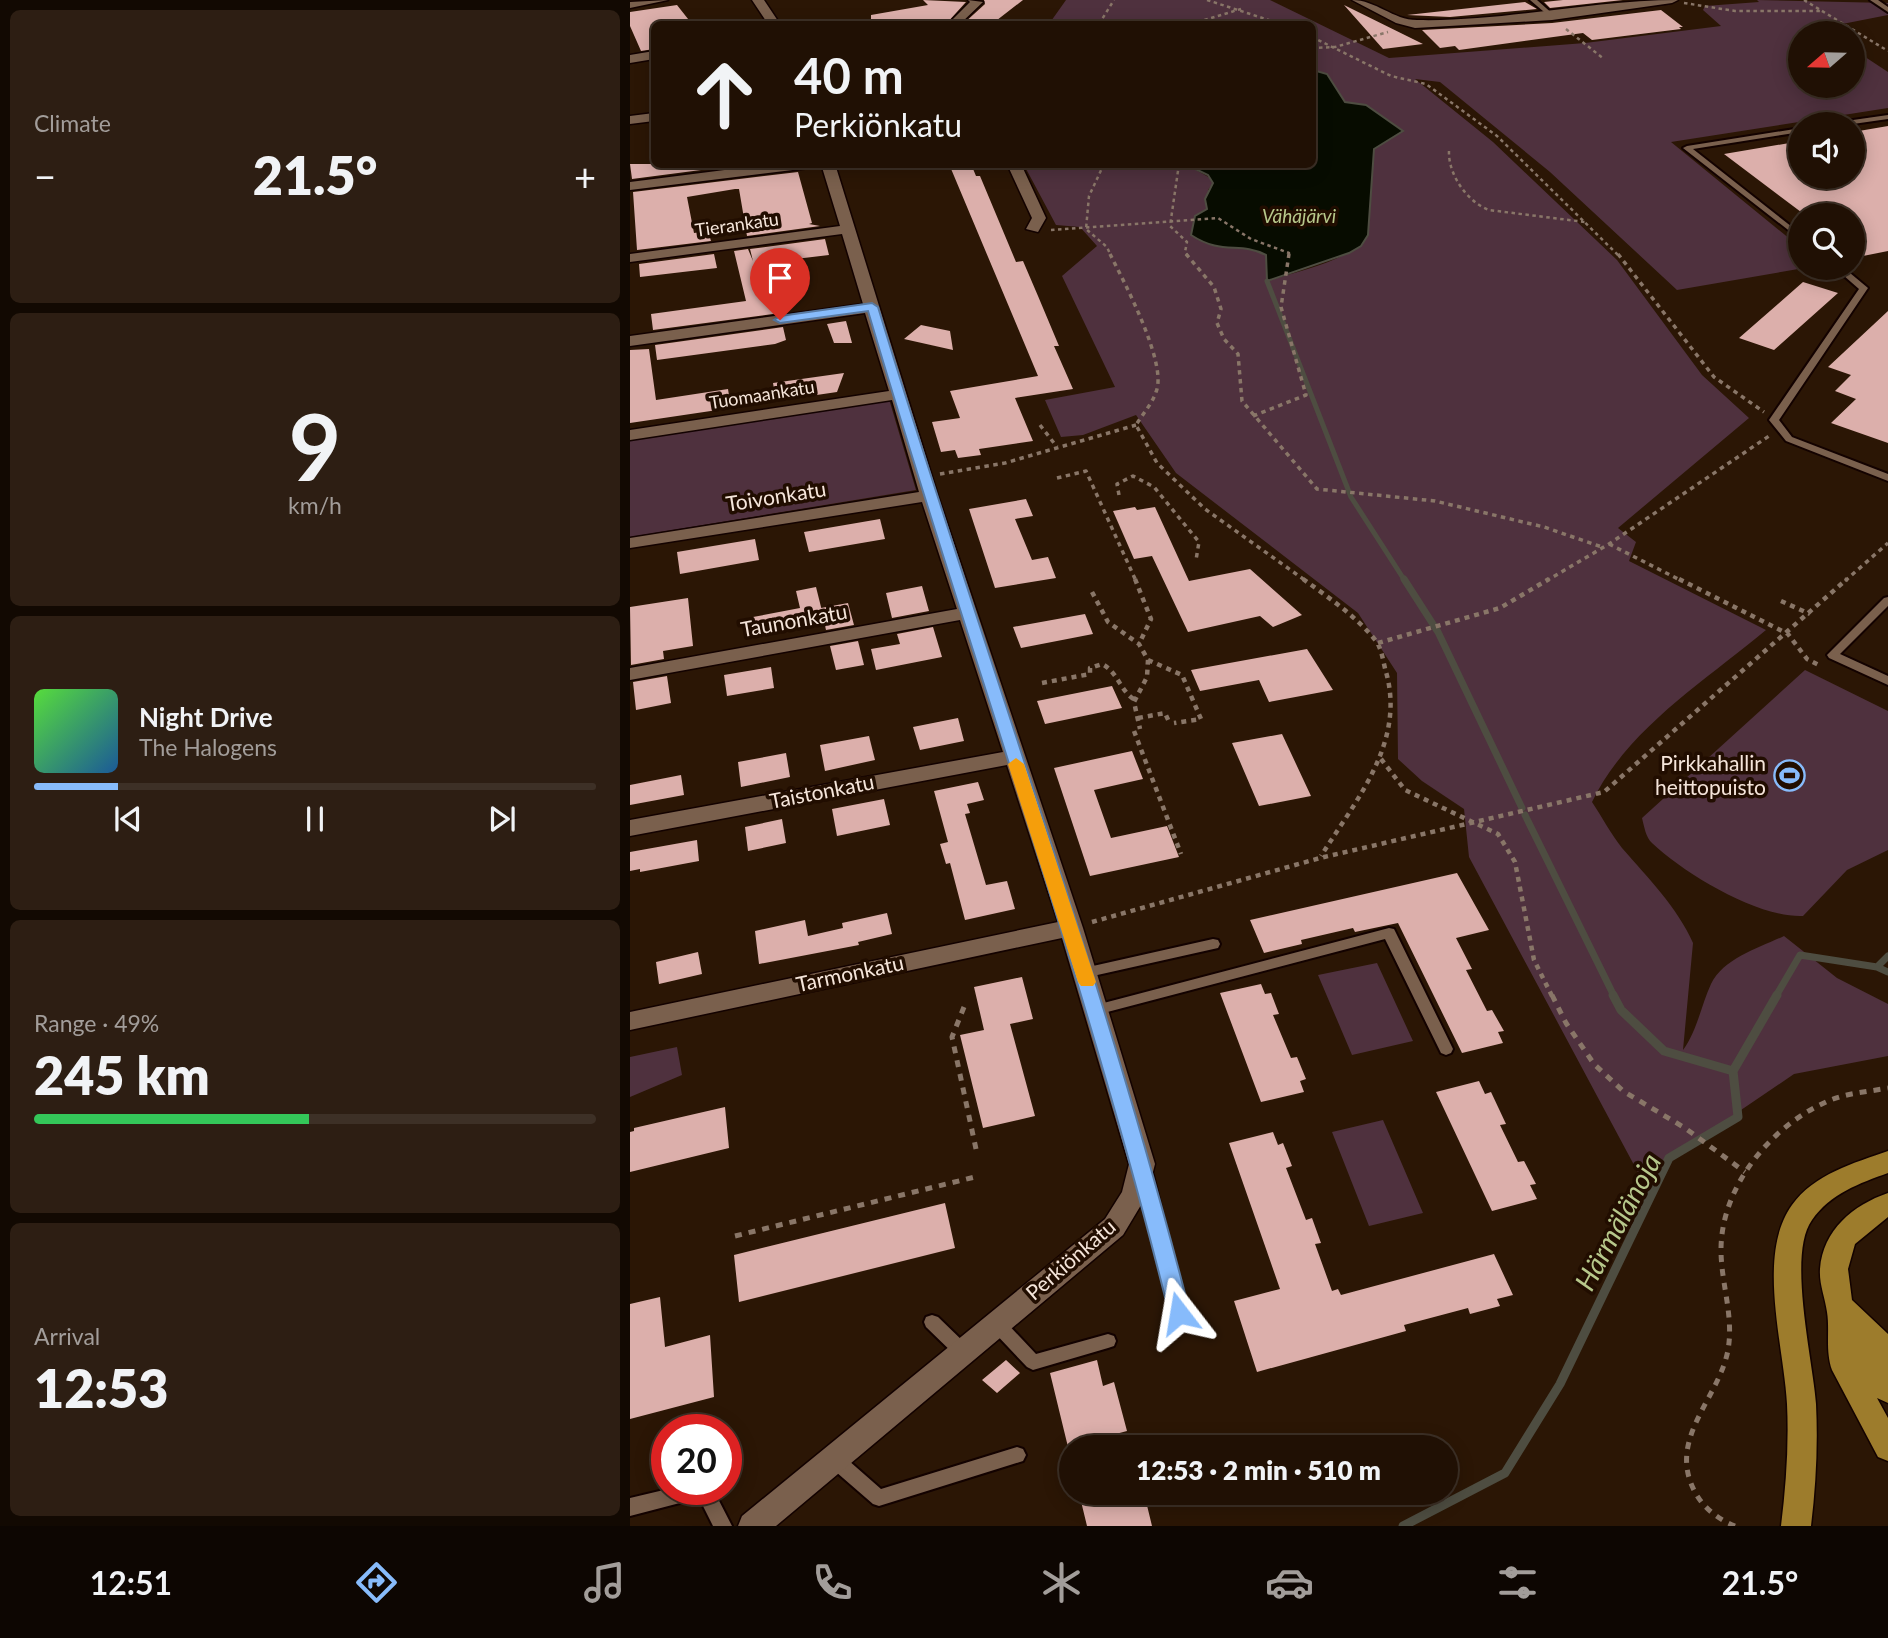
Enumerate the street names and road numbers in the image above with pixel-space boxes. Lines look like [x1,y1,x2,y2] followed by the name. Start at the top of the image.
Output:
[694,207,780,241] street label: Tierankatu
[708,375,816,413] street label: Tuomaankatu
[724,475,828,516] street label: Toivonkatu
[739,598,849,641] street label: Taunonkatu
[767,768,876,813] street label: Taistonkatu
[794,949,906,996] street label: Tarmonkatu
[1020,1213,1120,1304] street label: Perkiönkatu

